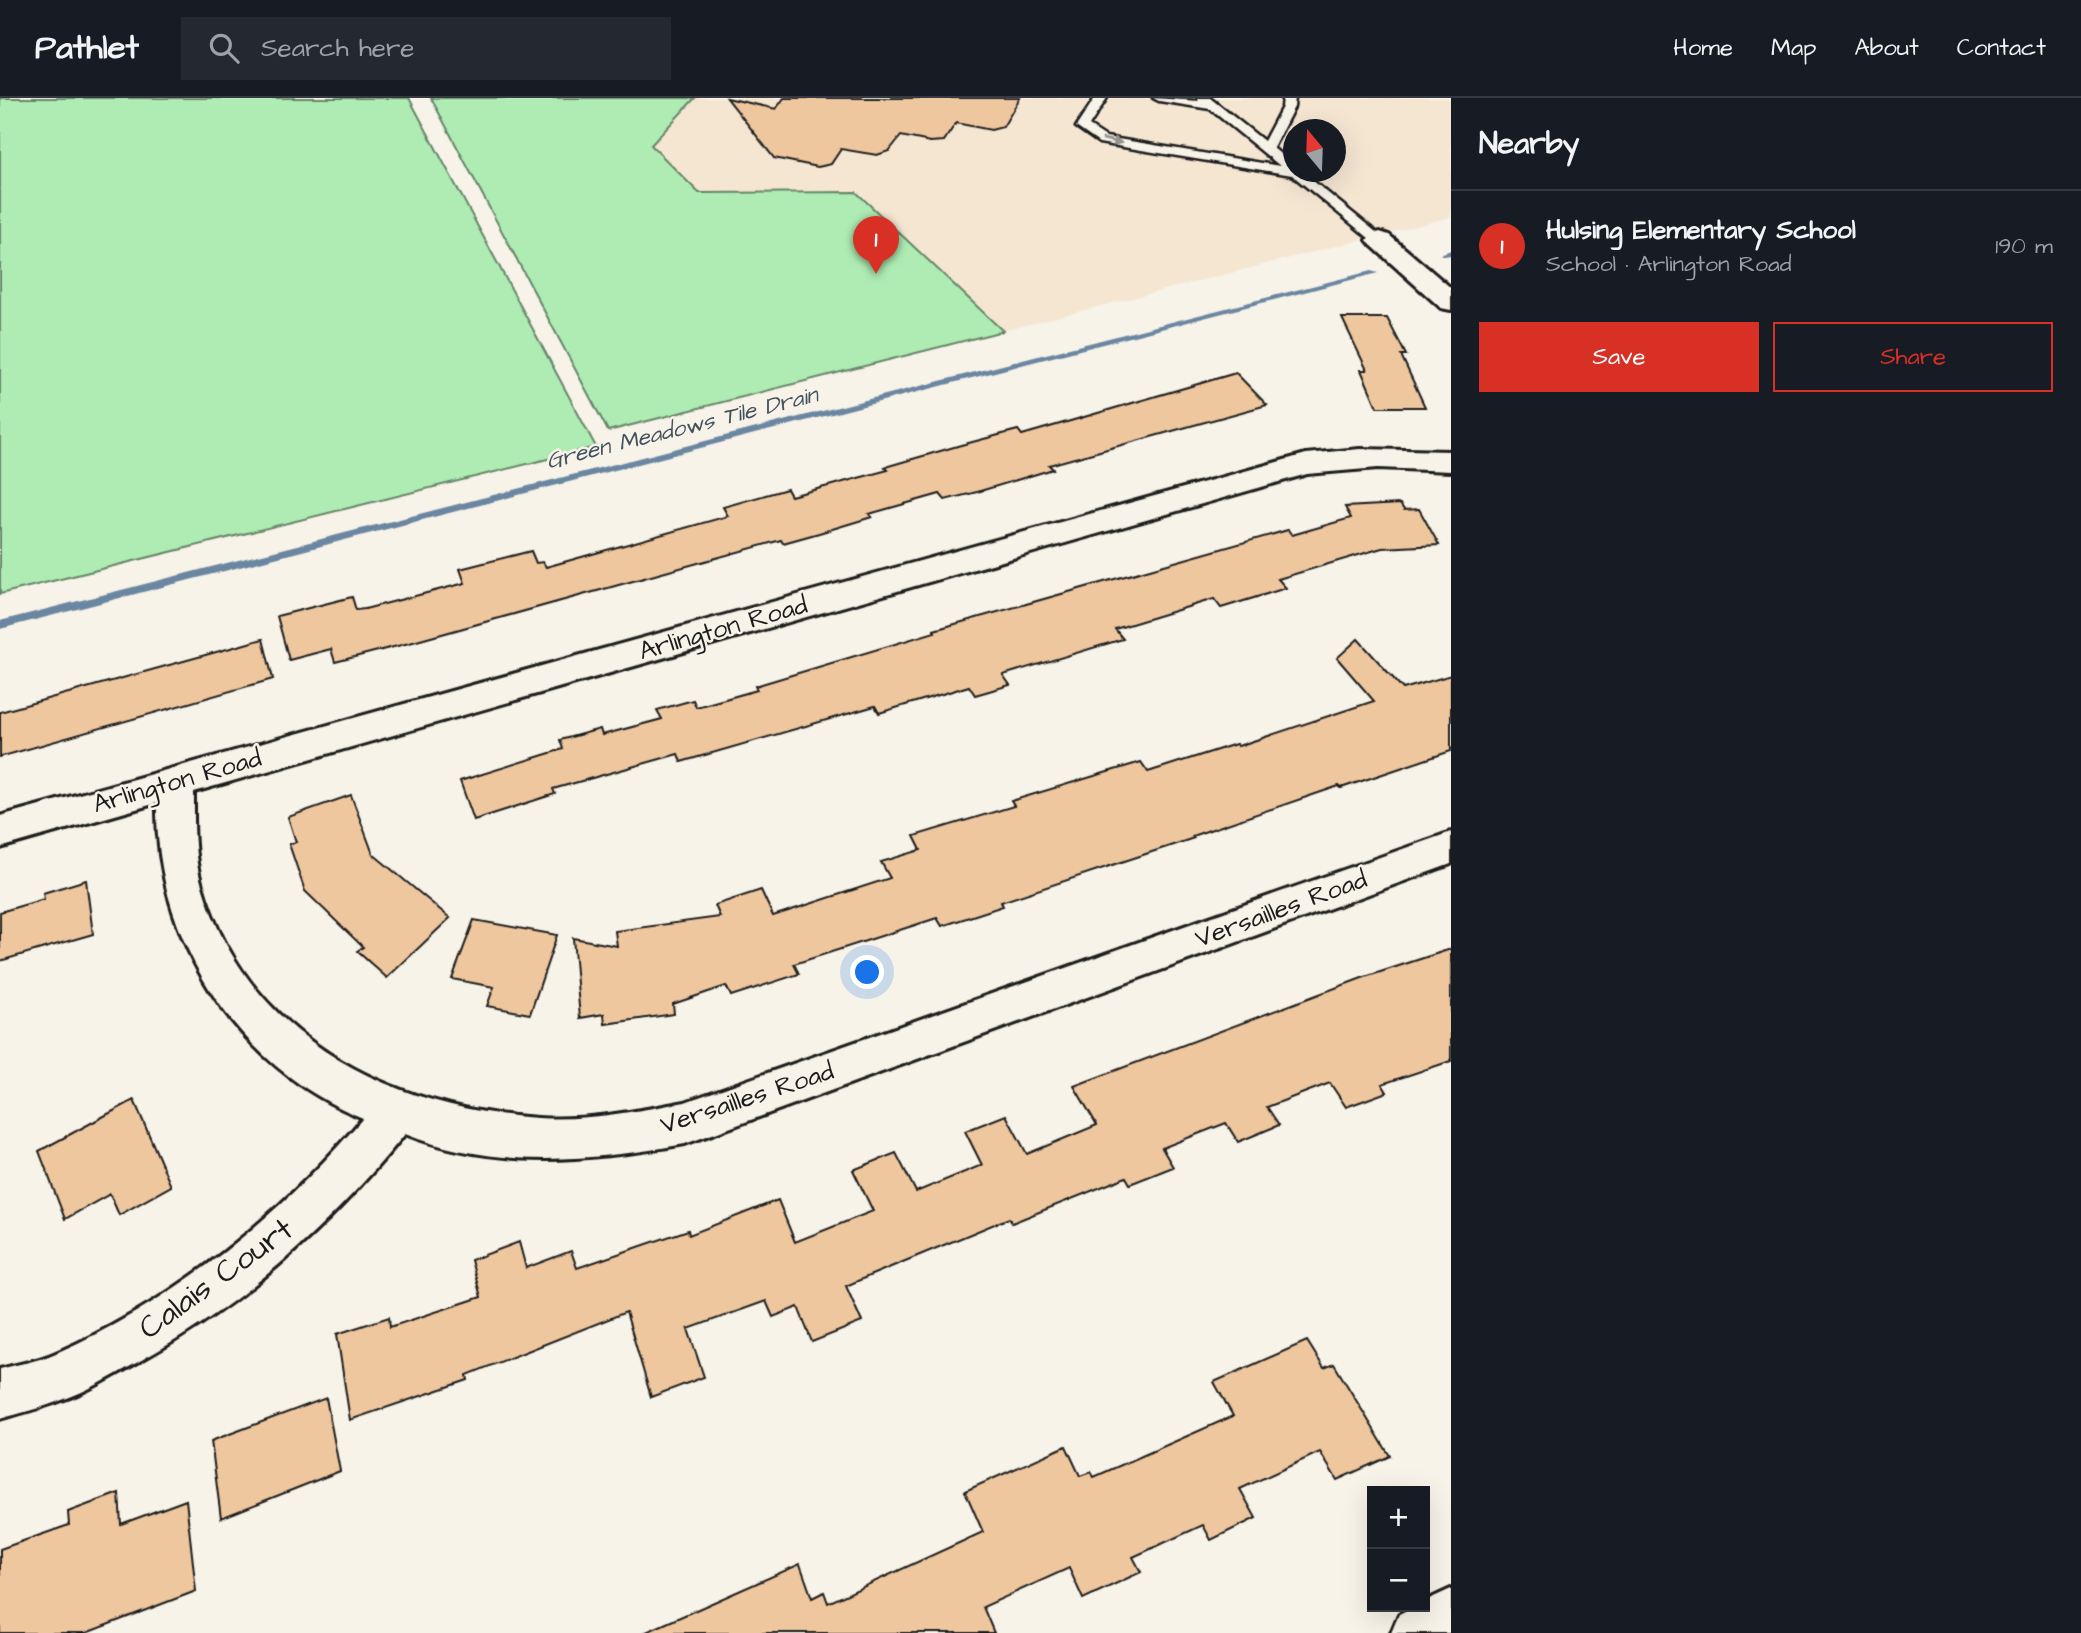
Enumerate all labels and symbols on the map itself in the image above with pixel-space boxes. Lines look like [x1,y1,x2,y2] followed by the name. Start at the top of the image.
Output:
[1283,119,1346,182] north arrow
[1102,136,1124,147] one-way arrow
[853,216,899,274] pin: 1
[543,378,824,477] water label: Green Meadows Tile Drain
[635,587,812,671] street label: Arlington Road
[89,740,266,824] street label: Arlington Road
[1190,861,1372,957] street label: Versailles Road
[850,955,884,989] your location
[656,1053,838,1143] street label: Versailles Road
[129,1207,303,1351] street label: Calais Court

